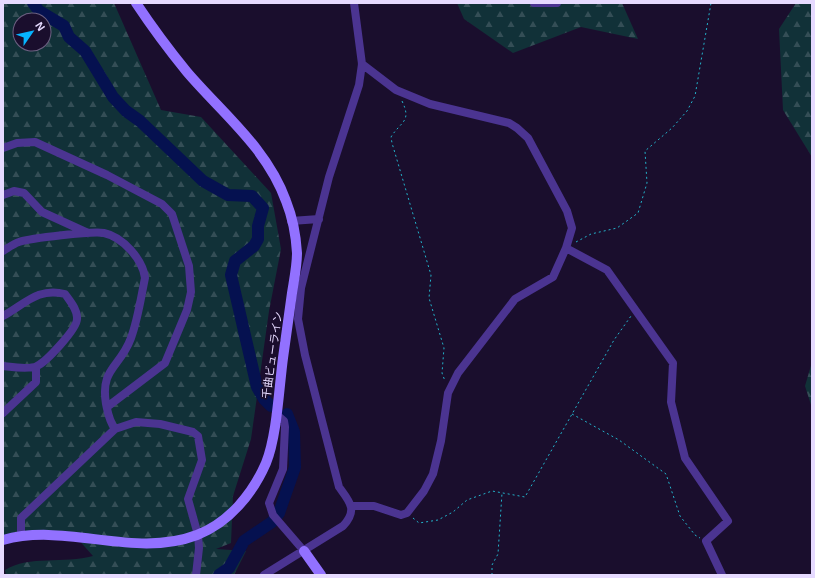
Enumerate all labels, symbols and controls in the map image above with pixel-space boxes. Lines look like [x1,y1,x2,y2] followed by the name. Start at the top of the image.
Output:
[12,12,52,52] north arrow
[33,20,48,33] text: N
[260,311,284,399] street label: 千曲ビューライン

